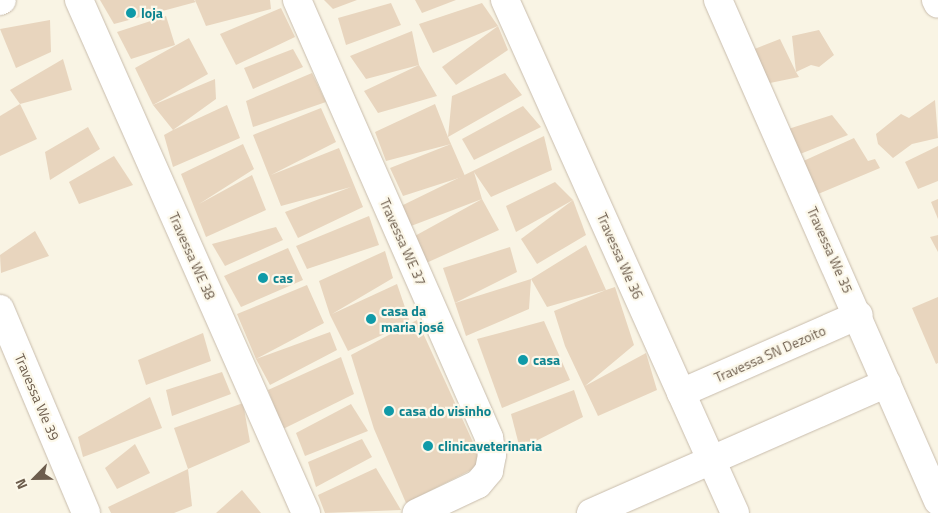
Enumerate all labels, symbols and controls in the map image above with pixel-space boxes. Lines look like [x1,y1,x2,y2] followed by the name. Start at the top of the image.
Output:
[141,5,163,21] place label: loja
[125,7,137,19] marker: loja
[376,196,430,288] street label: Travessa WE 37
[803,204,857,296] street label: Travessa We 35
[165,210,219,302] street label: Travessa WE 38
[593,210,647,302] street label: Travessa We 36
[273,270,293,286] place label: cas
[257,272,269,284] marker: cas
[381,303,444,336] place label: casa da maria josé
[365,313,377,325] marker: casa da maria josé
[712,322,828,386] street label: Travessa SN Dezoito
[11,351,63,443] street label: Travessa We 39
[533,352,560,368] place label: casa
[517,354,529,366] marker: casa
[399,403,491,419] place label: casa do visinho
[383,405,395,417] marker: casa do visinho
[438,438,542,454] place label: clinicaveterinaria
[422,440,434,452] marker: clinicaveterinaria
[10,453,60,503] north arrow
[9,475,32,493] text: N

